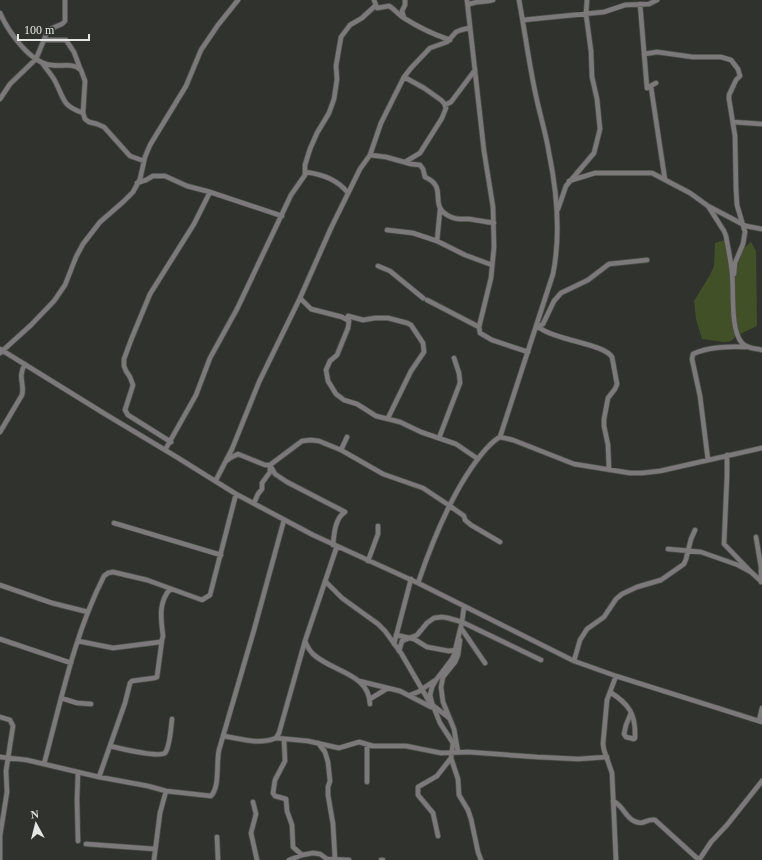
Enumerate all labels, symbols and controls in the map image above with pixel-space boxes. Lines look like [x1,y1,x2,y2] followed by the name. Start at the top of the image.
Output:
[18,16,89,42] scale bar
[24,23,55,37] text: 100 m
[16,804,56,844] north arrow
[30,808,40,821] text: N

